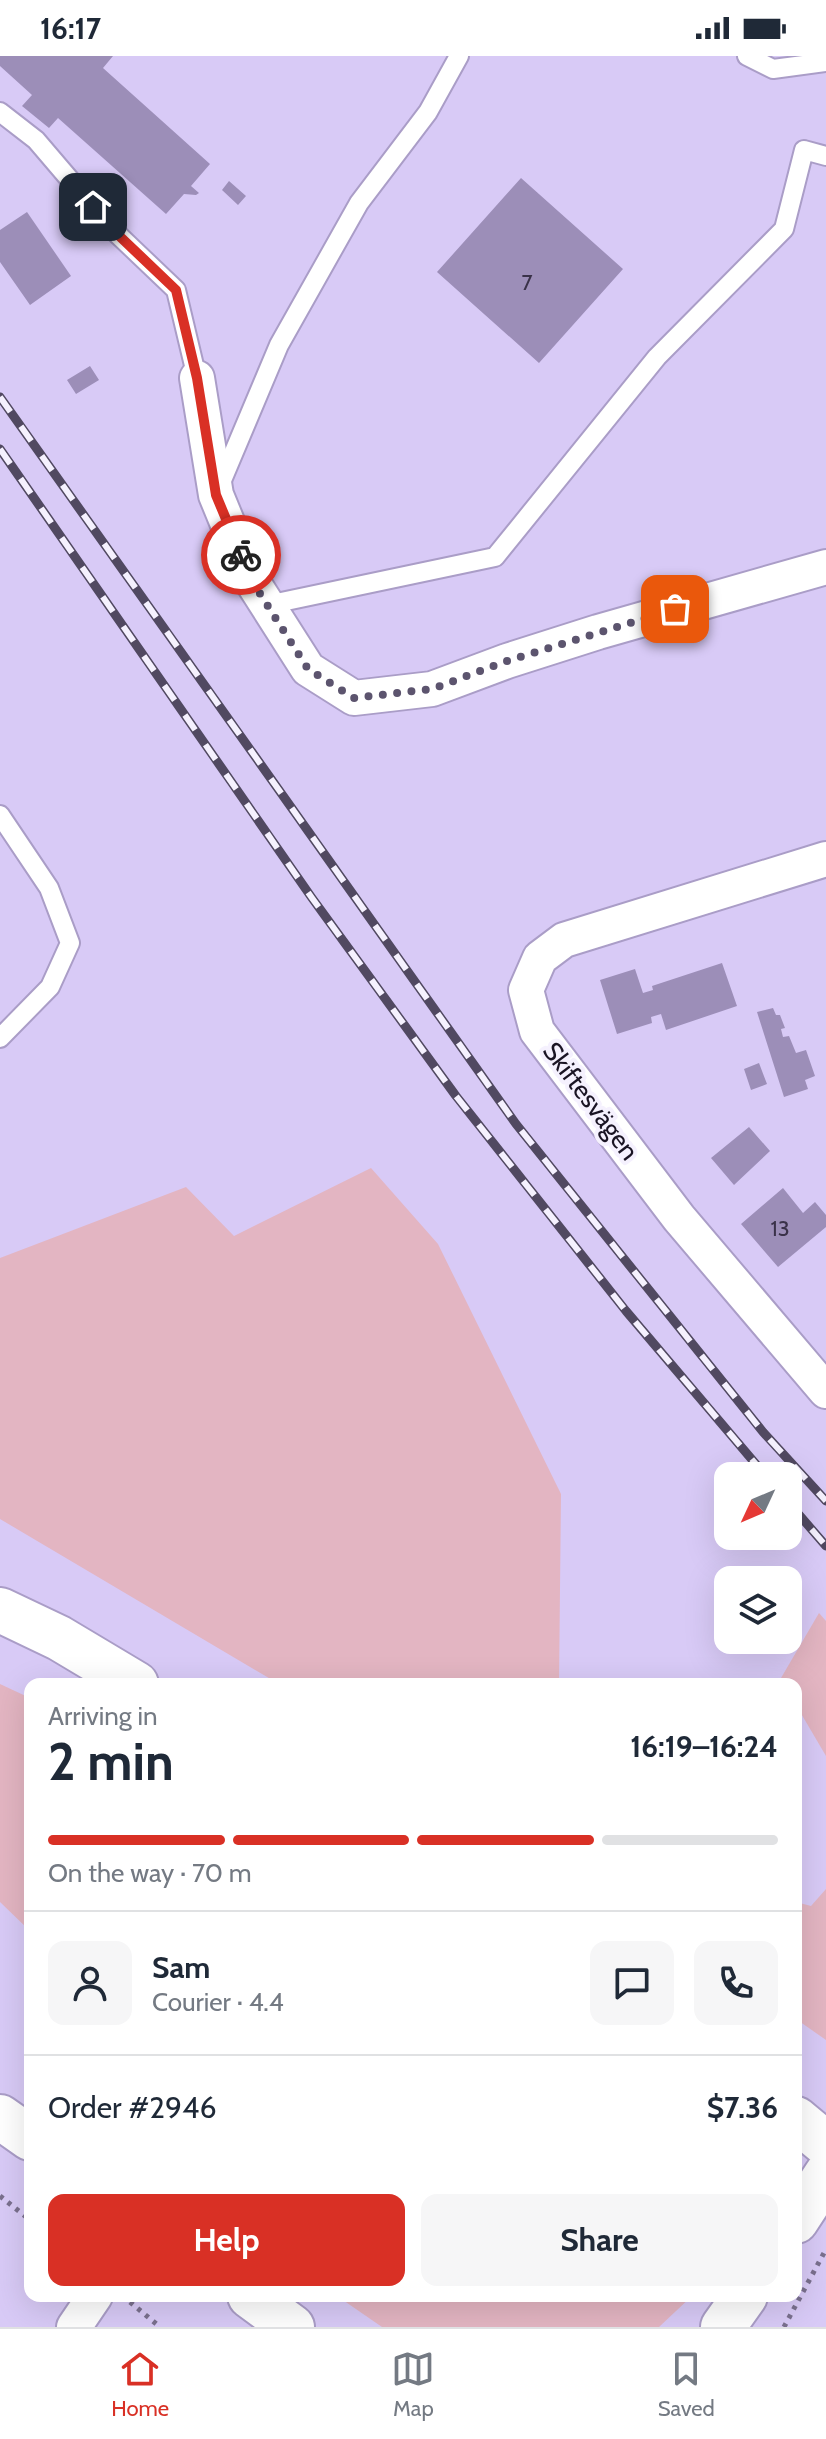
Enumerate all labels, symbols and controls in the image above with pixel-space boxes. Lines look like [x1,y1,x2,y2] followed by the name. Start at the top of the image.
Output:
[40,10,101,47] text: 16:17
[59,173,127,241] pin
[71,185,115,229] icon: home
[521,269,533,296] house number: 7
[201,515,281,595] courier
[219,533,263,577] icon: bike
[641,575,709,643] pin
[653,587,697,631] icon: bag
[536,1036,646,1166] street label: Skiftesvägen
[770,1215,790,1242] house number: 13
[714,1462,802,1550] north arrow
[714,1462,802,1654] map controls
[714,1566,802,1654] button: layers
[48,1700,158,1732] text: Arriving in
[630,1728,778,1765] text: 16:19–16:24
[48,1730,174,1793] text: 2 min
[48,1857,252,1889] text: On the way · 70 m
[48,1941,132,2025] button: person
[590,1941,674,2025] button: chat
[694,1941,778,2025] button: phone
[152,1949,210,1986] text: Sam
[152,1986,284,2018] text: Courier · 4.4
[48,2089,216,2126] text: Order #2946
[707,2089,778,2126] text: $7.36
[48,2194,405,2286] button: Help
[421,2194,778,2286] button: Share
[111,2347,169,2422] tab: Home
[391,2347,435,2422] tab: Map
[658,2347,715,2422] tab: Saved

